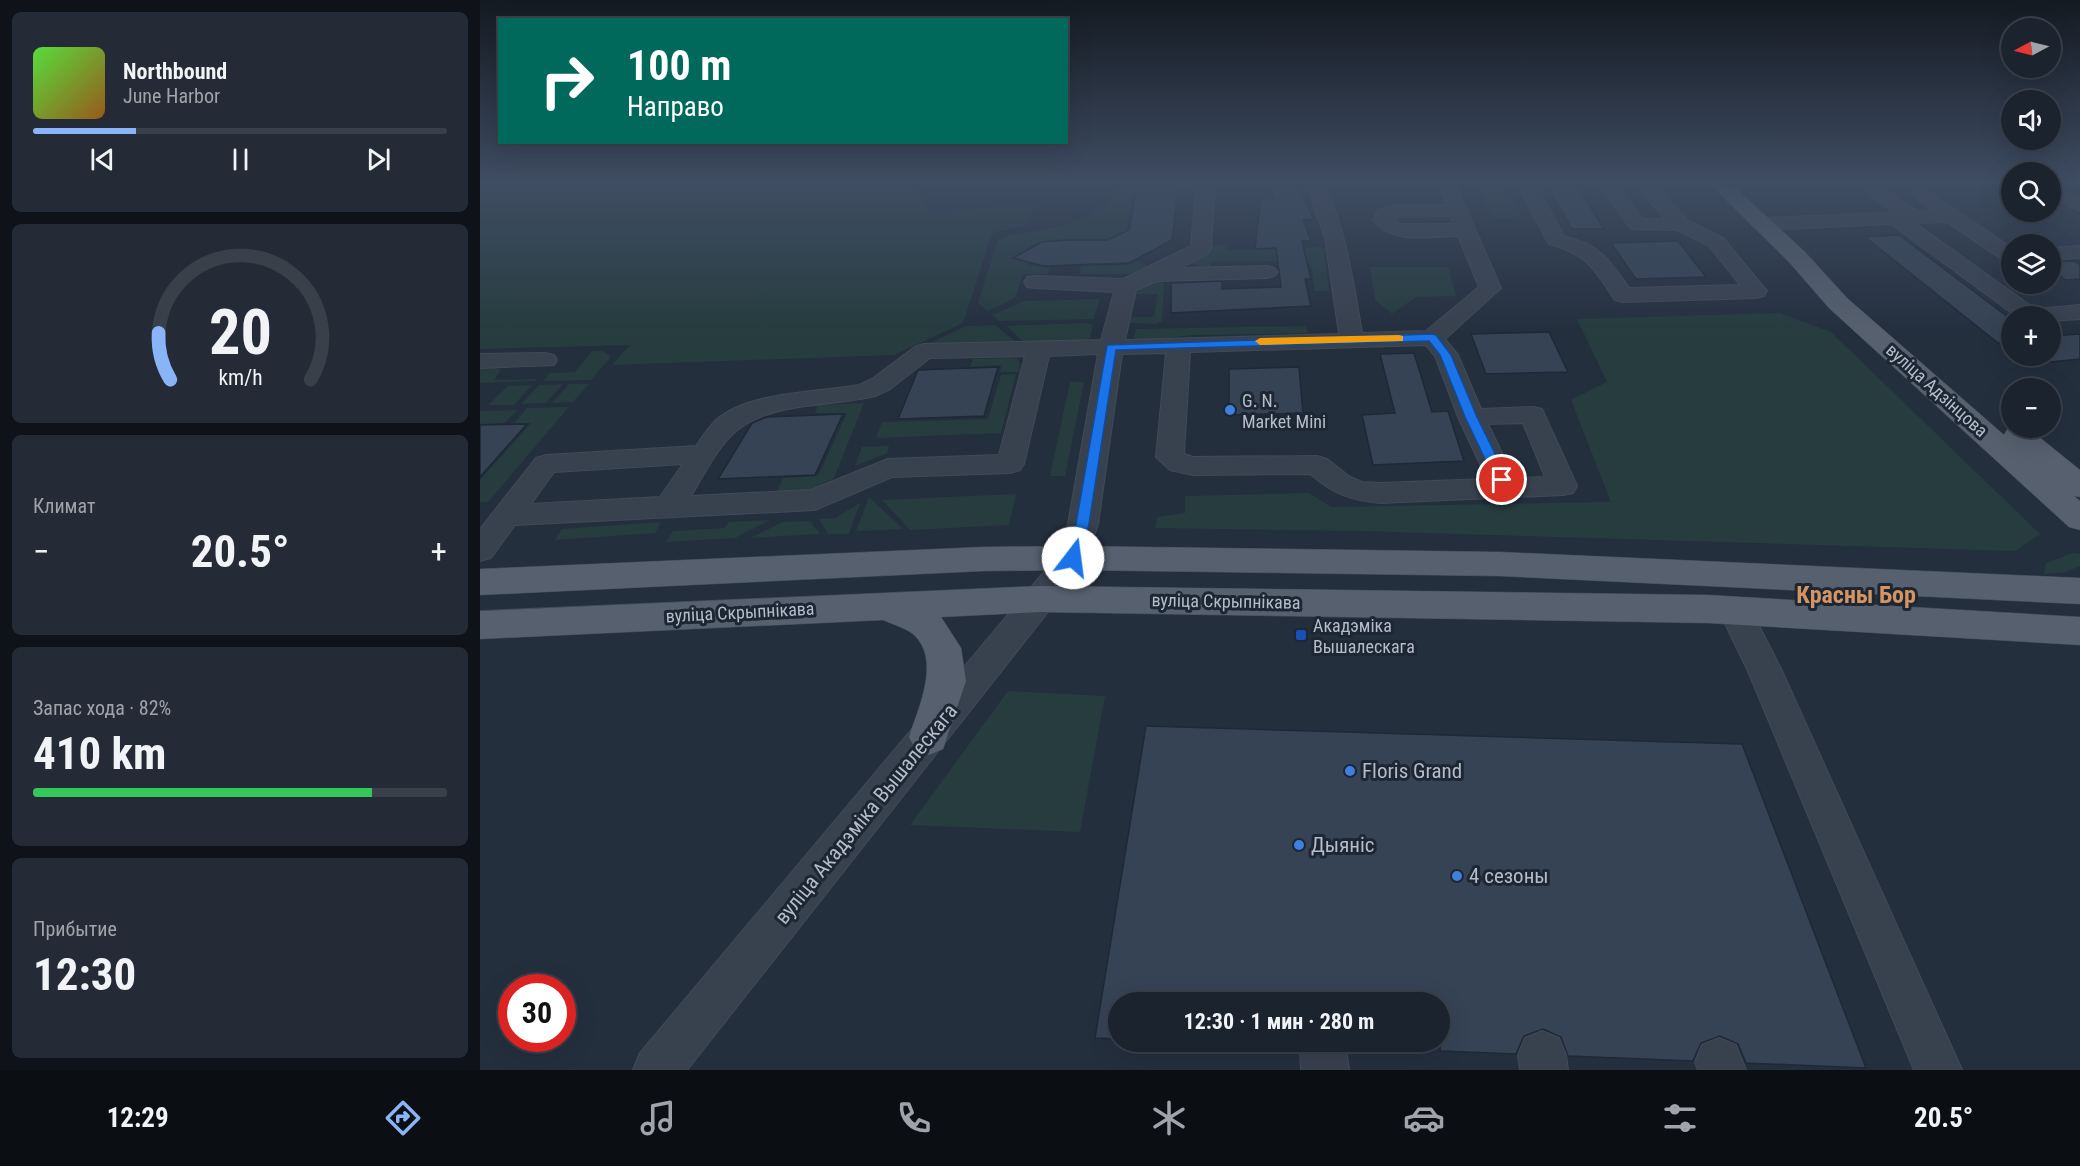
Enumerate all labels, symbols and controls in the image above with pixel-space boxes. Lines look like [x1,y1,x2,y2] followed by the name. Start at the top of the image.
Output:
[2001,18,2061,78] north arrow
[2001,18,2061,438] map controls
[627,41,732,90] text: 100 m
[528,42,606,120] icon: right
[123,59,227,84] text: Northbound
[123,84,220,108] text: June Harbor
[2001,90,2061,150] button: sound
[627,91,724,123] text: Направо
[86,143,119,176] icon: previous
[224,143,257,176] icon: pause
[362,143,395,176] icon: next
[2001,162,2061,222] button: search
[2001,234,2061,294] button: layers
[208,297,272,370] text: 20
[2001,306,2061,366] button: +
[1882,339,1992,441] street label: вуліца Адзінцова
[218,366,262,391] text: km/h
[2001,378,2061,438] button: −
[1242,390,1326,432] place label: G. N. Market Mini
[1223,403,1237,417] marker: G. N. Market Mini
[1476,454,1527,505] pin
[1485,463,1518,496] icon: arrive
[33,494,95,518] text: Климат
[191,525,289,578] text: 20.5°
[1041,526,1105,590] position arrow
[33,532,50,571] text: −
[431,532,447,571] text: +
[1796,581,1916,609] district label: Красны Бор
[1151,589,1301,613] street label: вуліца Скрыпнікава
[665,598,815,626] street label: вуліца Скрыпнікава
[1313,615,1415,657] place label: Акадэміка Вышалескага
[1294,628,1308,642] marker: Акадэміка Вышалескага
[33,696,171,720] text: Запас хода · 82%
[770,699,962,929] street label: вуліца Акадэміка Вышалескага
[33,727,166,780] text: 410 km
[1362,759,1462,783] place label: Floris Grand
[1343,764,1357,778] marker: Floris Grand
[1311,833,1374,857] place label: Дыяніс
[1292,838,1306,852] marker: Дыяніс
[1469,864,1549,888] place label: 4 сезоны
[1450,869,1464,883] marker: 4 сезоны
[33,917,117,941] text: Прибытие
[33,948,136,1001] text: 12:30
[498,974,576,1052] speed limit sign: 30
[1184,1009,1374,1034] text: 12:30 · 1 мин · 280 m
[382,1097,424,1139] icon: directions
[637,1097,679,1139] icon: music
[893,1097,935,1139] icon: phone
[1148,1097,1190,1139] icon: climate
[1403,1097,1445,1139] icon: car
[1659,1097,1701,1139] icon: filters
[107,1102,169,1134] text: 12:29
[1914,1102,1973,1134] text: 20.5°

